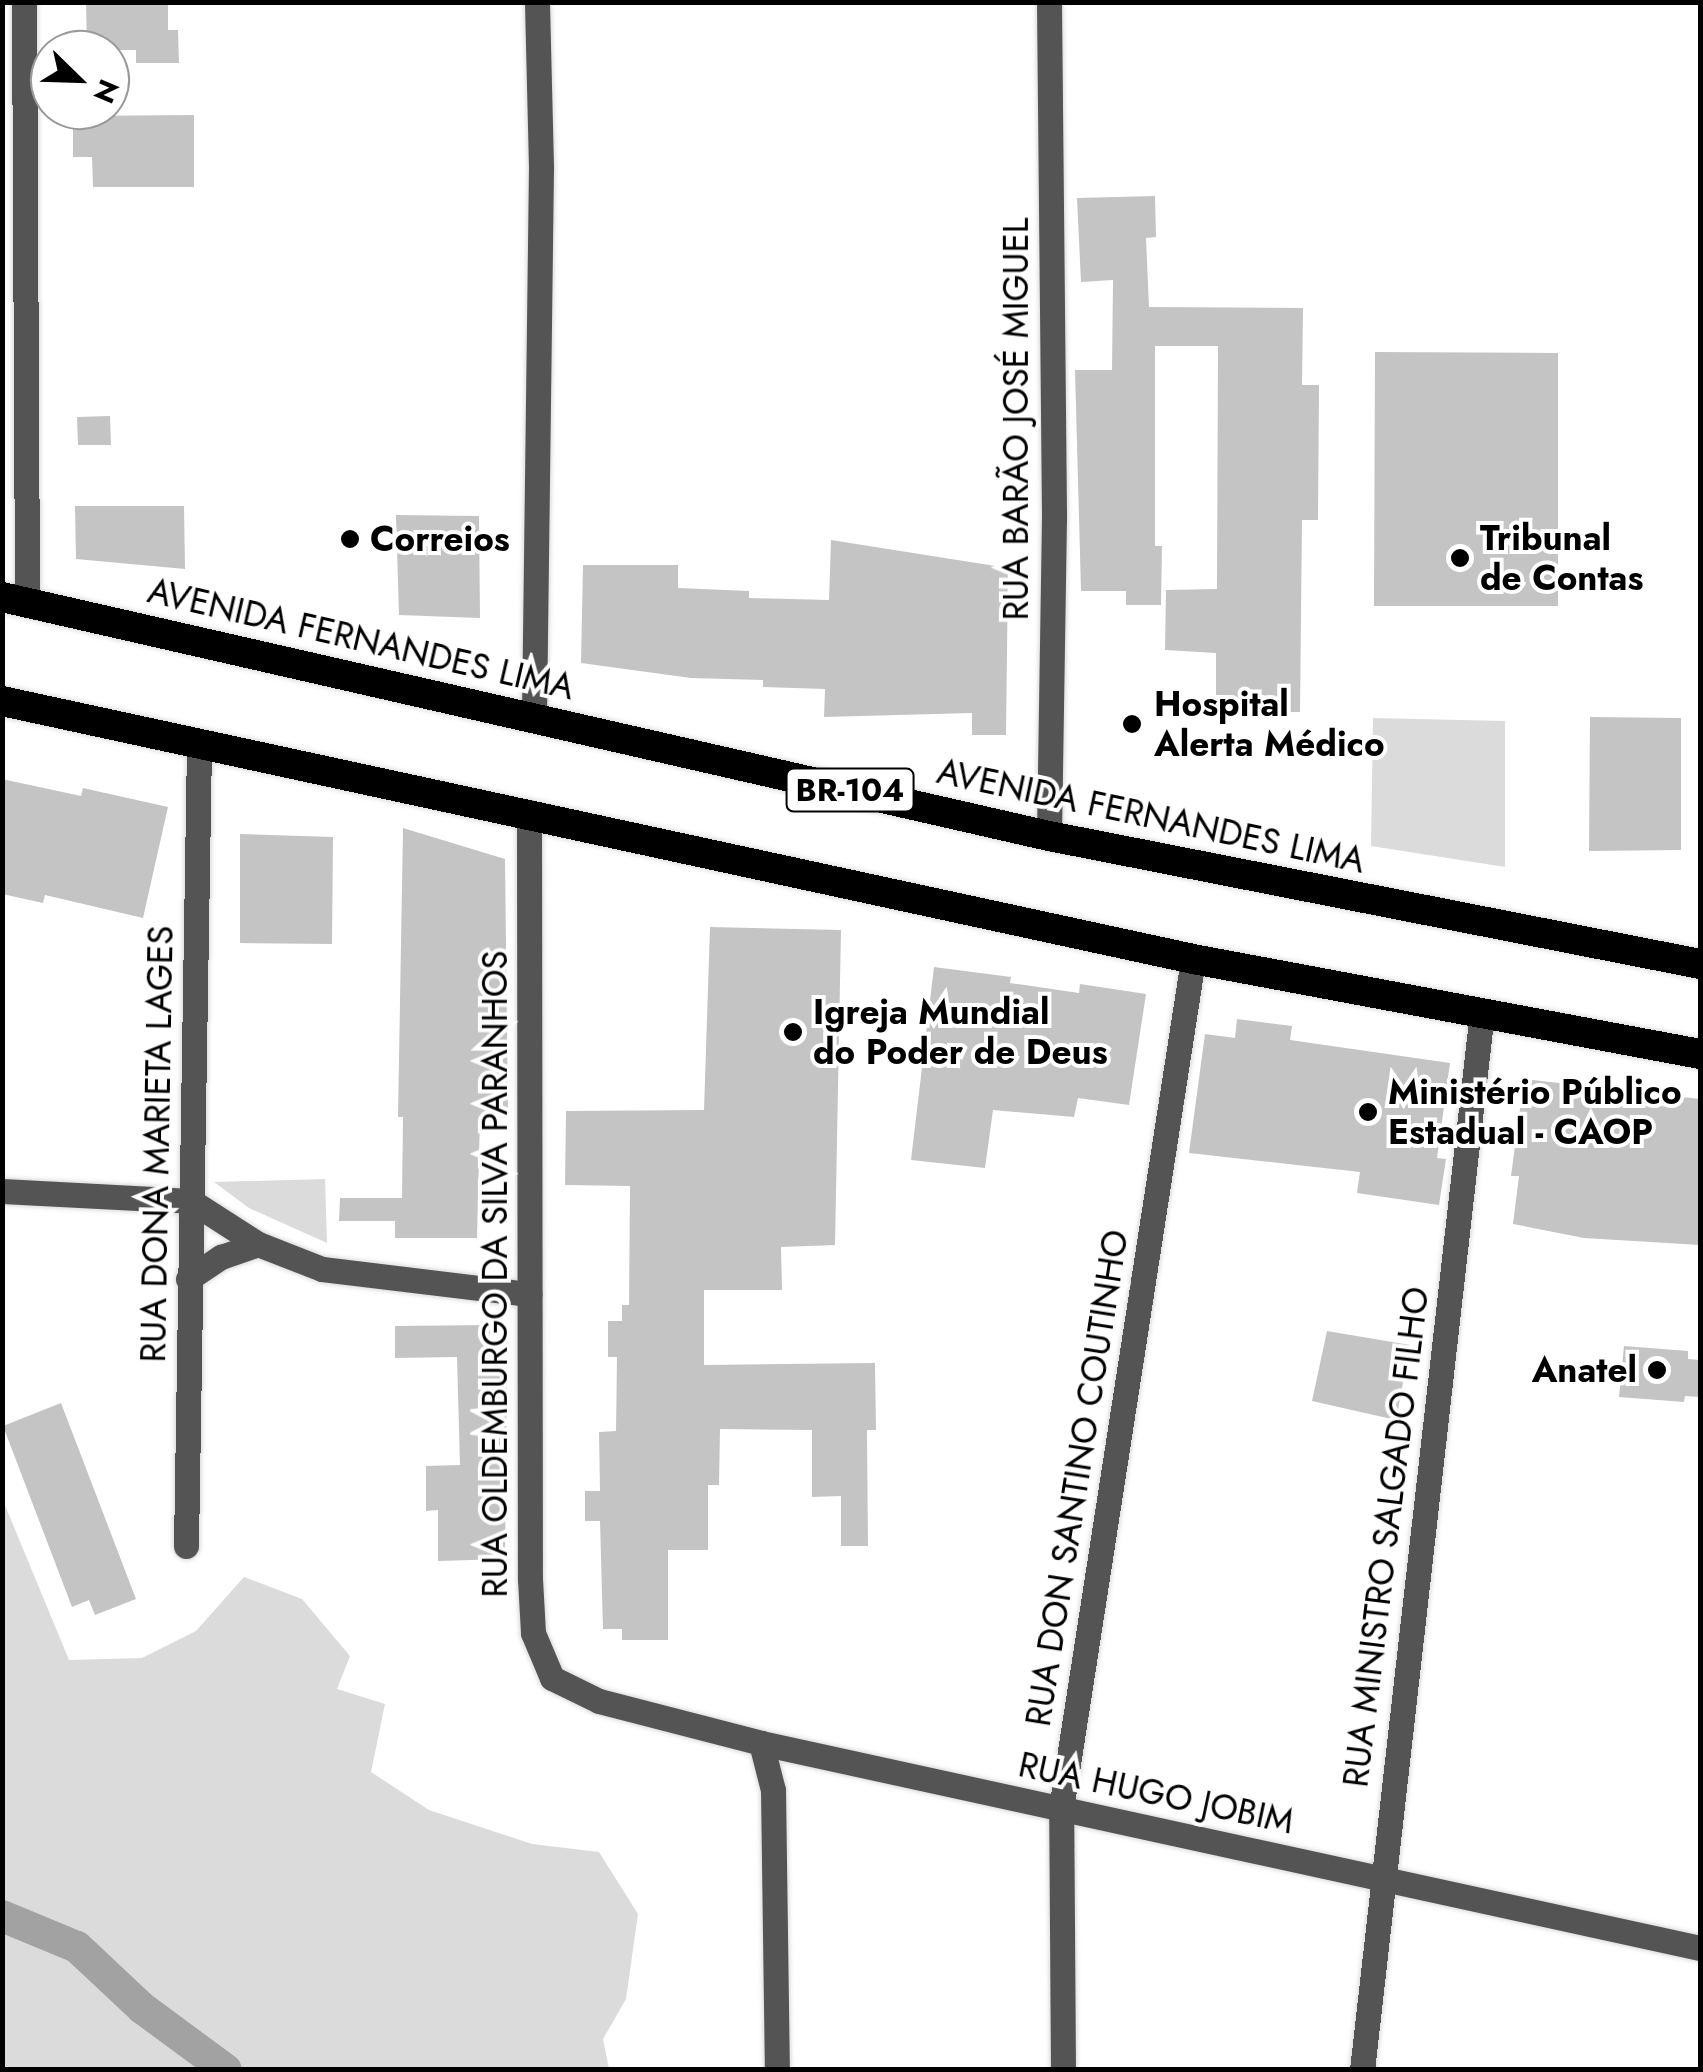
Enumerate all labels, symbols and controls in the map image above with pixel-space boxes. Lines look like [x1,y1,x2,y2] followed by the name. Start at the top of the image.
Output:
[30,30,130,130] north arrow
[83,73,129,109] text: N
[995,218,1037,620] street label: RUA BARÃO JOSÉ MIGUEL
[1480,517,1643,599] place label: Tribunal de Contas
[370,518,510,560] place label: Correios
[339,528,361,550] marker: Correios
[1449,547,1471,569] marker: Tribunal de Contas
[144,569,578,709] street label: AVENIDA FERNANDES LIMA
[1154,683,1385,765] place label: Hospital Alerta Médico
[1119,711,1145,737] marker: Hospital Alerta Médico
[933,750,1369,882] street label: AVENIDA FERNANDES LIMA
[785,763,915,817] road number: BR-104
[132,925,182,1363] street label: RUA DONA MARIETA LAGES
[474,950,516,1598] street label: RUA OLDEMBURGO DA SILVA PARANHOS
[813,991,1108,1073] place label: Igreja Mundial do Poder de Deus
[782,1021,804,1043] marker: Igreja Mundial do Poder de Deus
[1388,1071,1682,1153] place label: Ministério Público Estadual - CAOP
[1357,1101,1379,1123] marker: Ministério Público Estadual - CAOP
[1017,1227,1137,1729] street label: RUA DON SANTINO COUTINHO
[1334,1285,1438,1789] street label: RUA MINISTRO SALGADO FILHO
[1532,1349,1637,1391] place label: Anatel
[1646,1359,1668,1381] marker: Anatel
[1015,1743,1297,1843] street label: RUA HUGO JOBIM

